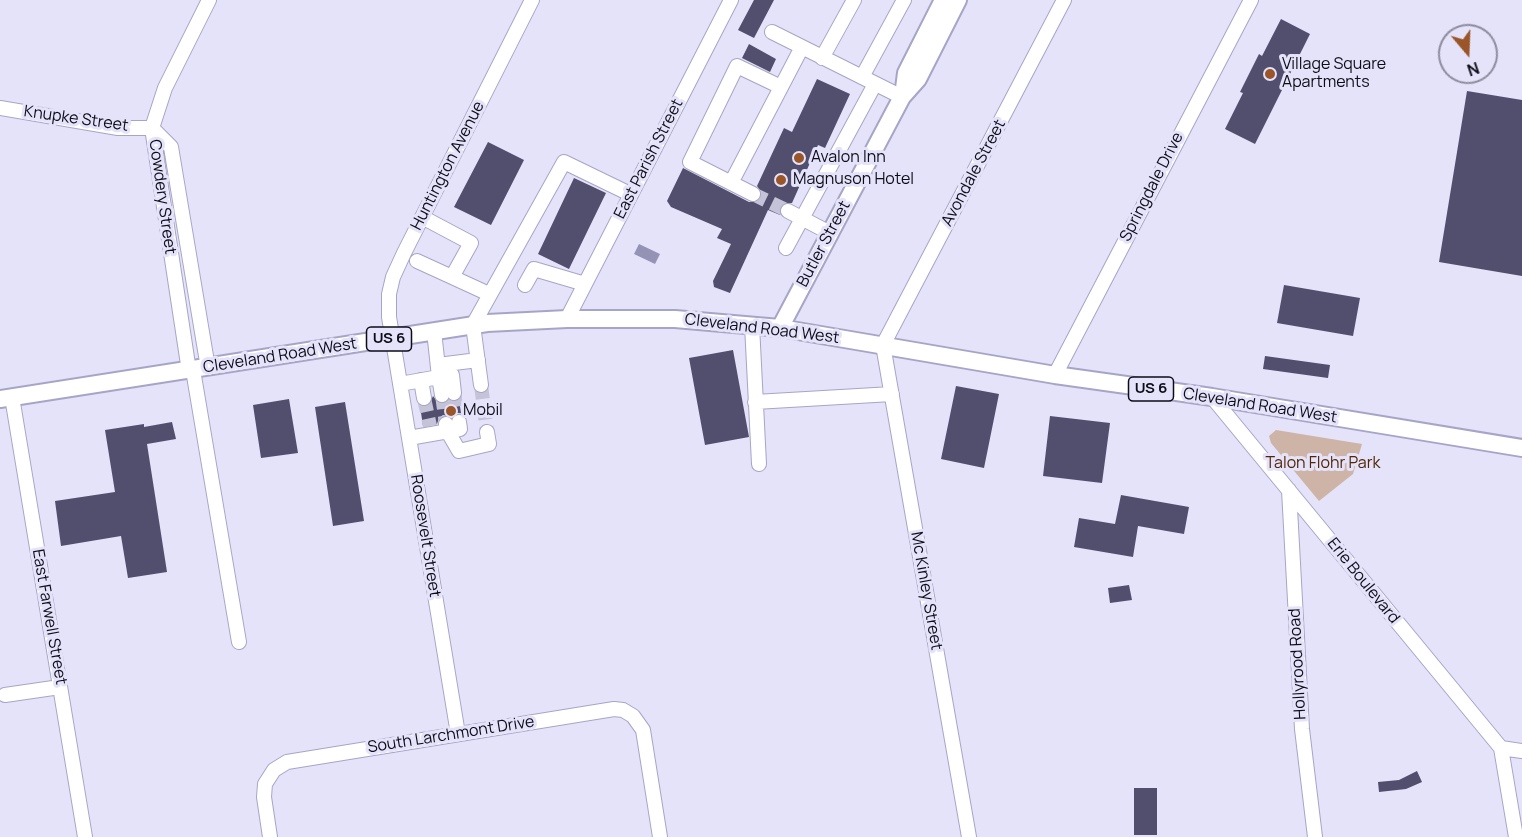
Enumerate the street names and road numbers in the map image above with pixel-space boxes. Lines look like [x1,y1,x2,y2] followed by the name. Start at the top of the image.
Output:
[611,96,687,222] street label: East Parish Street
[407,98,489,234] street label: Huntington Avenue
[23,102,129,136] street label: Knupke Street
[938,116,1010,230] street label: Avondale Street
[1116,129,1188,245] street label: Springdale Drive
[144,138,180,256] street label: Cowdery Street
[793,198,855,290] street label: Butler Street
[684,310,840,348] street label: Cleveland Road West
[366,327,412,351] road number: US 6
[202,334,358,378] street label: Cleveland Road West
[1128,377,1174,401] road number: US 6
[1182,384,1338,428] street label: Cleveland Road West
[406,473,444,599] street label: Roosevelt Street
[906,530,946,652] street label: Mc Kinley Street
[1323,534,1403,628] street label: Erie Boulevard
[28,548,70,686] street label: East Farwell Street
[1285,608,1311,720] street label: Hollyrood Road
[366,712,536,758] street label: South Larchmont Drive

